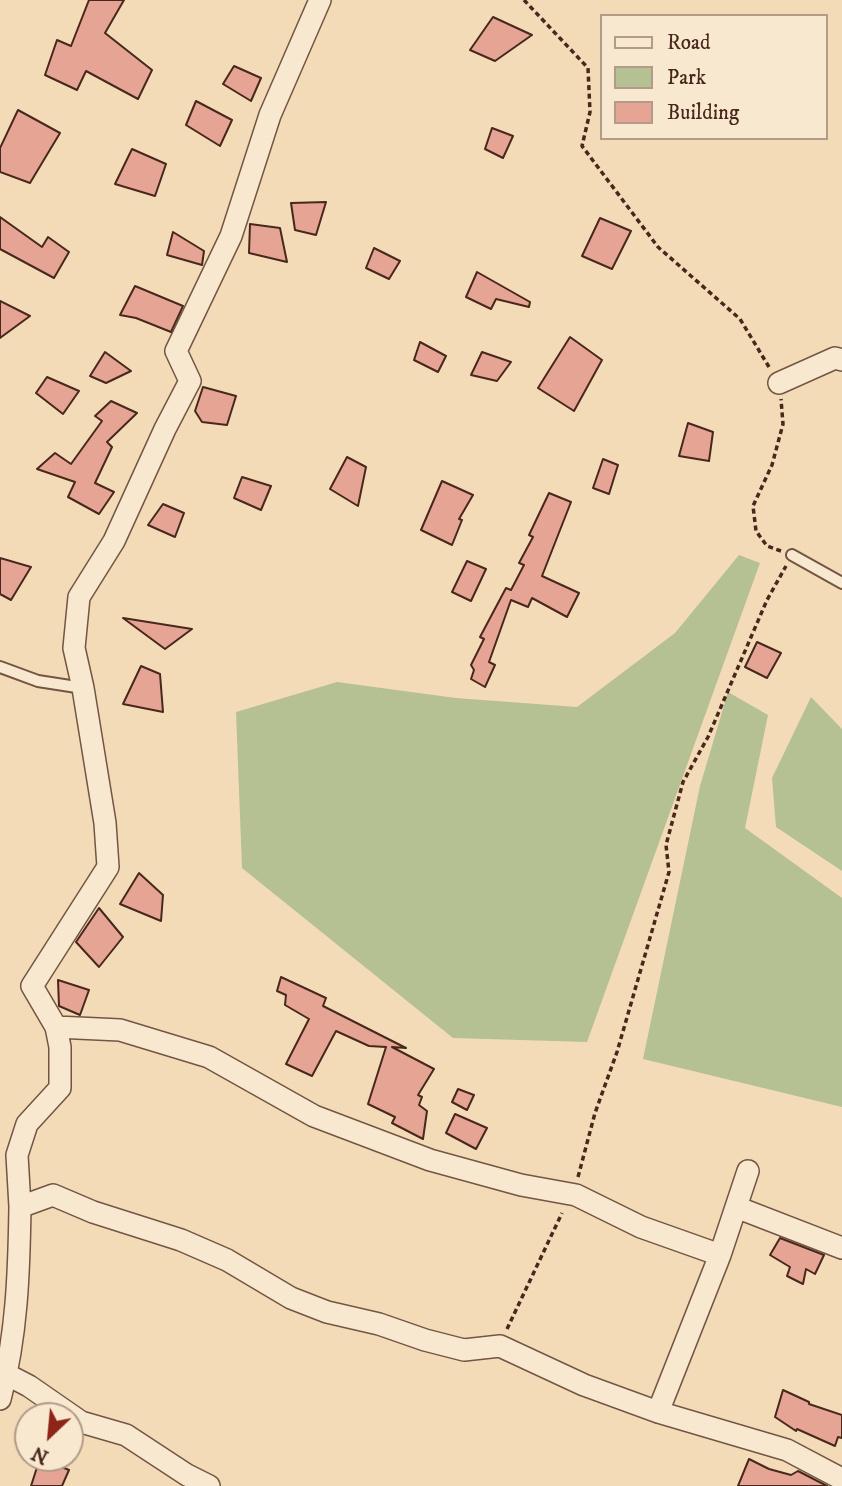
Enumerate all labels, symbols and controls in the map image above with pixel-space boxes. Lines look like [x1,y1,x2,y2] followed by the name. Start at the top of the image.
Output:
[600,14,828,140] legend
[667,30,711,56] text: Road
[667,65,706,91] text: Park
[667,100,739,126] text: Building
[14,1402,84,1472] north arrow
[28,1441,53,1468] text: N

